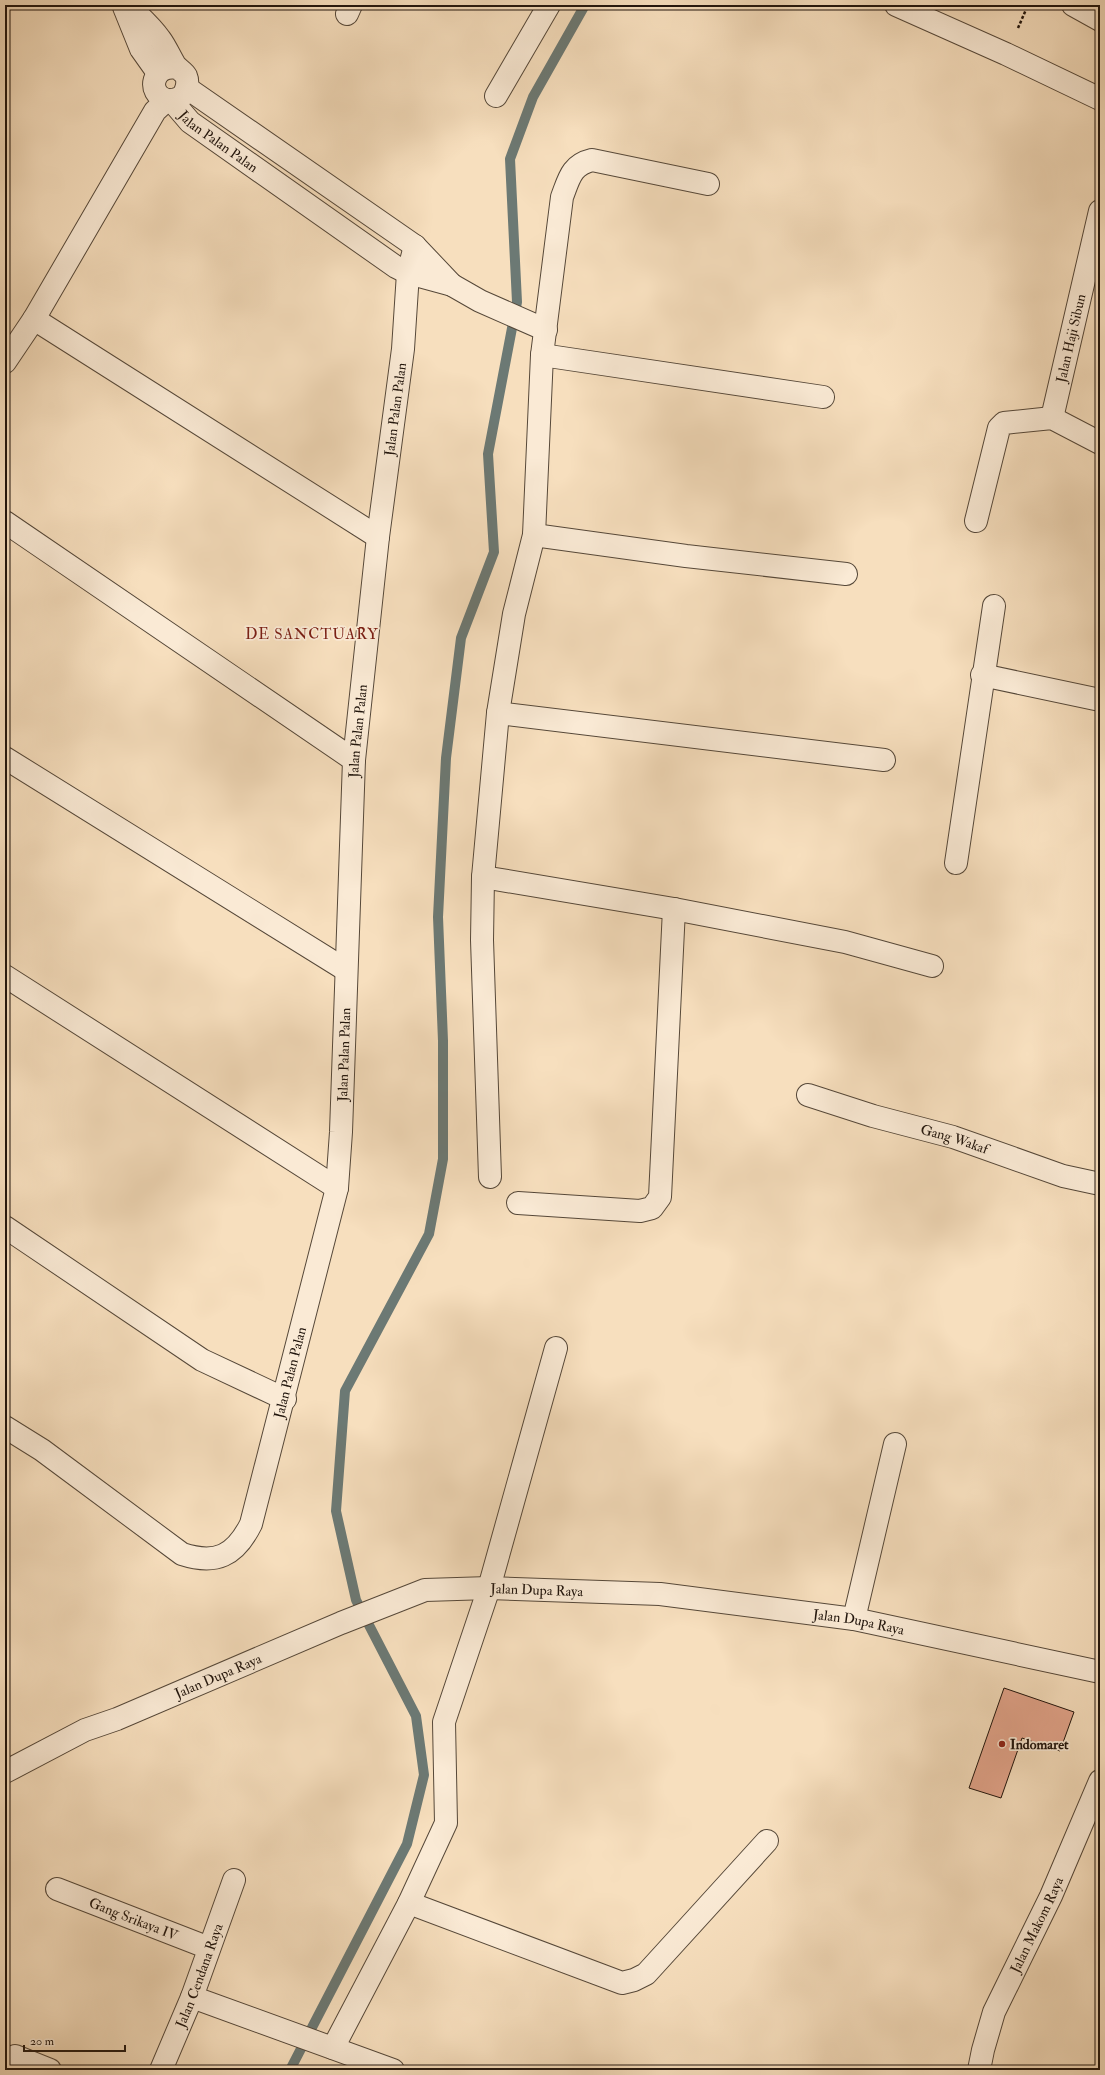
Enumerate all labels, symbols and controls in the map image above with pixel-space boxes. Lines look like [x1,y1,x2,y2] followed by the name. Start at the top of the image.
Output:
[175,106,261,176] street label: Jalan Palan Palan
[1052,292,1089,385] street label: Jalan Haji Sibun
[380,362,410,458] street label: Jalan Palan Palan
[245,625,379,644] district label: DE SANCTUARY
[345,683,371,779] street label: Jalan Palan Palan
[334,1007,354,1103] street label: Jalan Palan Palan
[919,1120,993,1158] street label: Gang Wakaf
[270,1325,310,1421] street label: Jalan Palan Palan
[489,1580,584,1601] street label: Jalan Dupa Raya
[811,1605,906,1638] street label: Jalan Dupa Raya
[171,1650,264,1702] street label: Jalan Dupa Raya
[1010,1736,1069,1753] place label: Indomaret
[997,1739,1007,1749] marker: Indomaret
[1006,1874,1067,1976] street label: Jalan Makom Raya
[87,1894,181,1944] street label: Gang Srikaya IV
[171,1921,226,2031] street label: Jalan Cendana Raya
[24,2027,125,2053] scale bar
[30,2034,55,2049] text: 20 m

